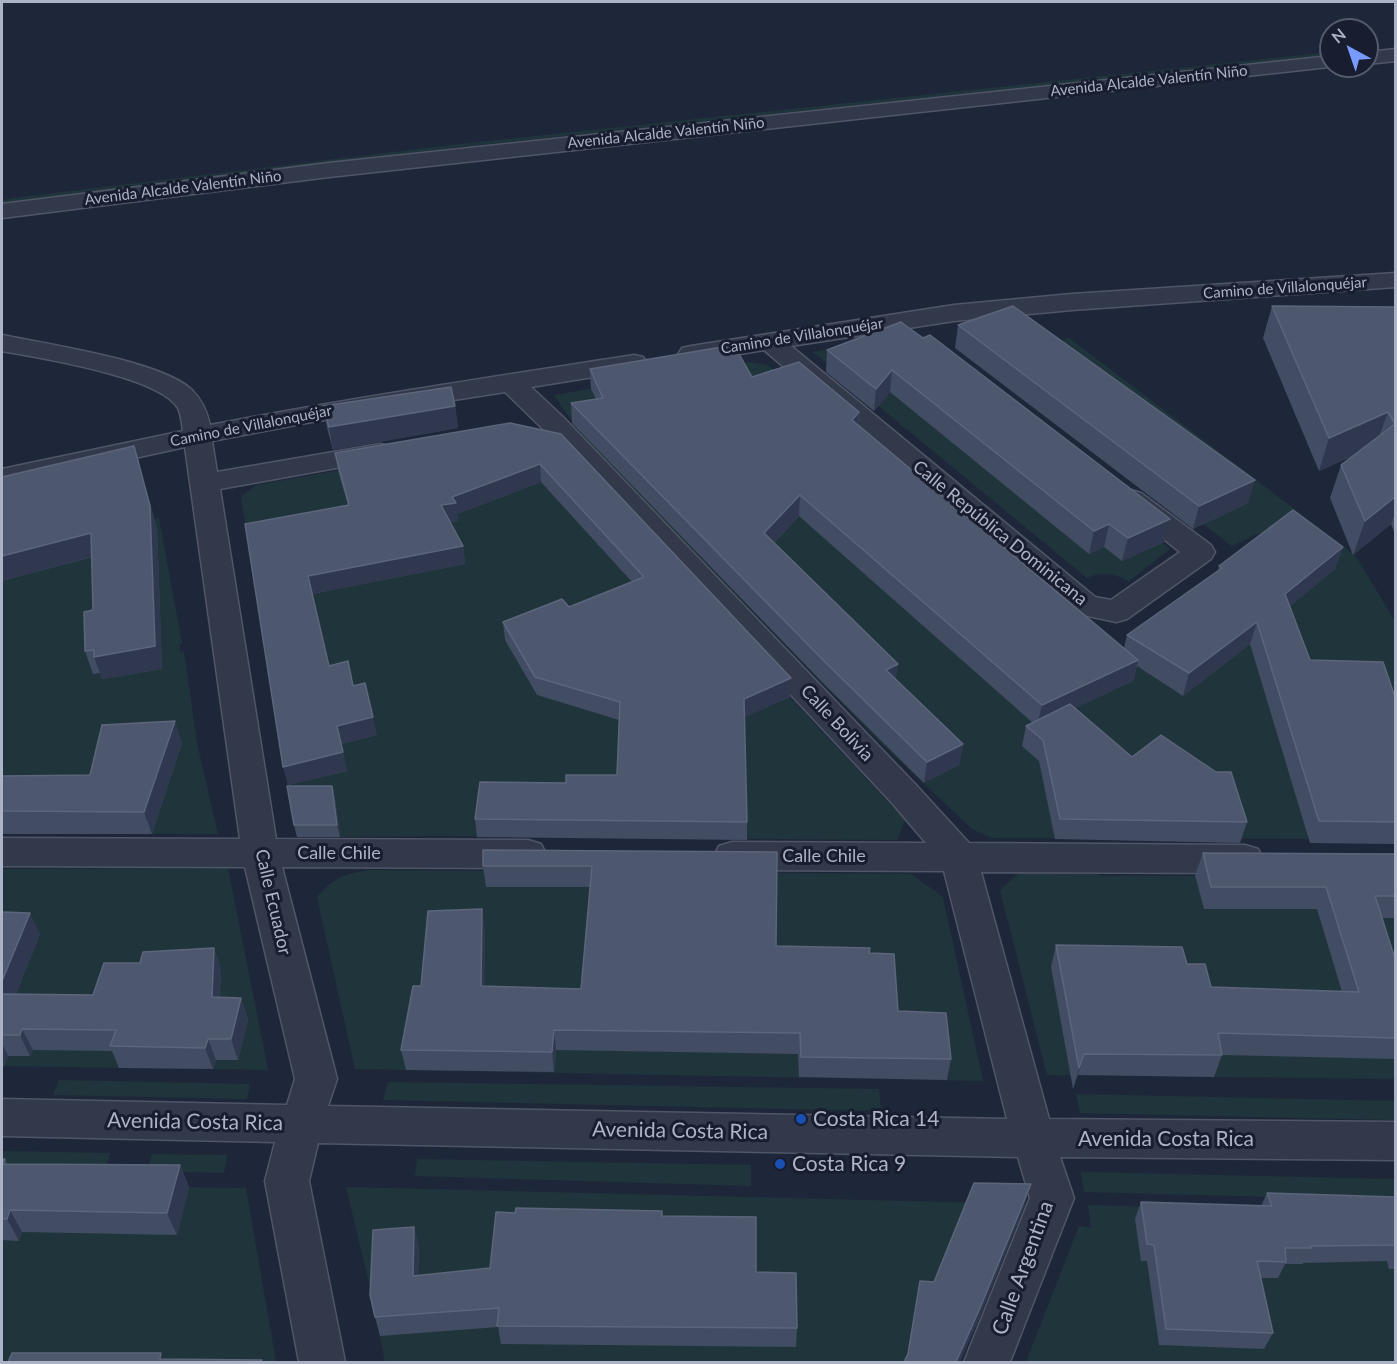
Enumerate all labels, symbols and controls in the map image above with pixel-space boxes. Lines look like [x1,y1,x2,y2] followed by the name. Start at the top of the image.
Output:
[1319,18,1379,78] north arrow
[1328,24,1349,47] text: N
[1050,62,1248,100] street label: Avenida Alcalde Valentín Niño
[567,114,765,152] street label: Avenida Alcalde Valentín Niño
[84,167,282,209] street label: Avenida Alcalde Valentín Niño
[1202,273,1368,303] street label: Camino de Villalonquéjar
[720,314,884,358] street label: Camino de Villalonquéjar
[169,402,333,450] street label: Camino de Villalonquéjar
[908,456,1092,610] street label: Calle República Dominicana
[796,680,878,766] street label: Calle Bolivia
[297,842,381,864] street label: Calle Chile
[782,845,866,867] street label: Calle Chile
[250,847,296,957] street label: Calle Ecuador
[813,1106,939,1132] place label: Costa Rica 14
[107,1108,283,1136] street label: Avenida Costa Rica
[794,1112,808,1126] marker: Costa Rica 14
[592,1117,768,1145] street label: Avenida Costa Rica
[1078,1126,1254,1152] street label: Avenida Costa Rica
[792,1151,906,1177] place label: Costa Rica 9
[773,1157,787,1171] marker: Costa Rica 9
[987,1197,1059,1339] street label: Calle Argentina

